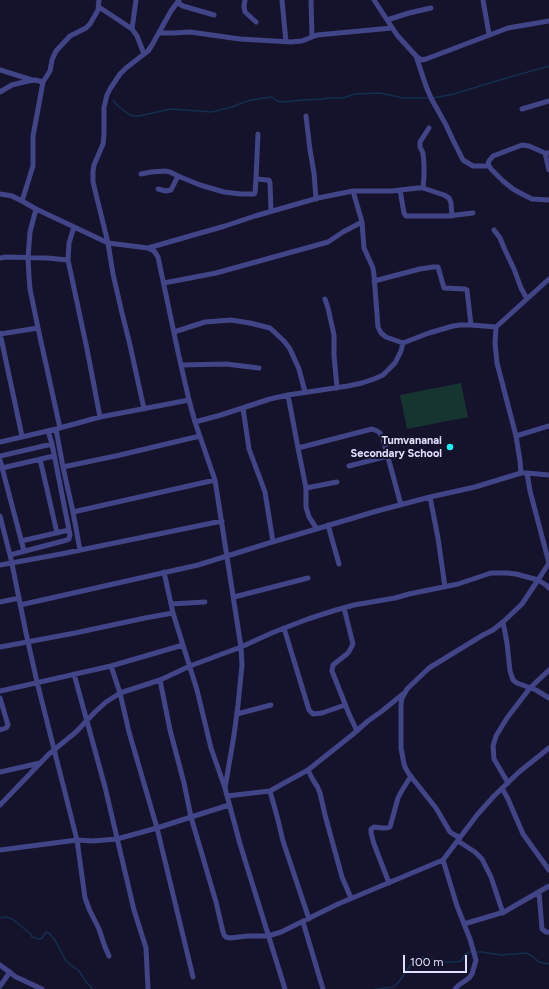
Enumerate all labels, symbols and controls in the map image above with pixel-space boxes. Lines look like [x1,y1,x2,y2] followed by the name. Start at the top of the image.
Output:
[351,434,442,460] place label: Tumvananai Secondary School
[445,442,455,452] marker: Tumvananai Secondary School
[405,947,469,973] scale bar
[410,955,444,969] text: 100 m

